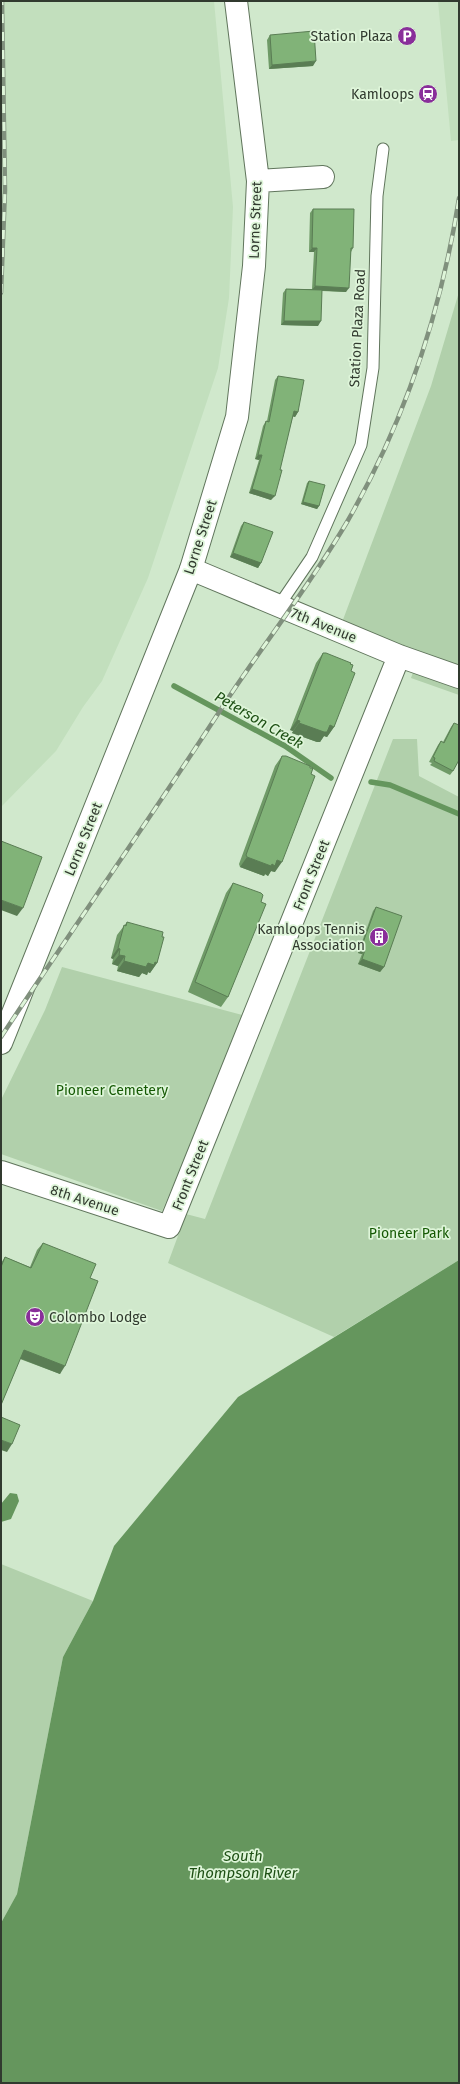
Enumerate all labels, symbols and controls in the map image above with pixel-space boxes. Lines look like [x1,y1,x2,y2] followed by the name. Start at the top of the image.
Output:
[396,25,418,47] parking icon: Station Plaza
[311,28,393,45] place label: Station Plaza
[417,83,439,105] station icon: Kamloops
[351,86,414,103] place label: Kamloops
[246,180,265,259] street label: Lorne Street
[346,268,369,388] street label: Station Plaza Road
[180,497,221,577] street label: Lorne Street
[288,605,359,646] street label: 7th Avenue
[211,687,307,753] water label: Peterson Creek
[61,799,106,878] street label: Lorne Street
[290,837,334,913] street label: Front Street
[257,921,365,954] place label: Kamloops Tennis Association
[368,926,390,948] building icon: Kamloops Tennis Association
[56,1082,168,1099] park label: Pioneer Cemetery
[169,1137,213,1213] street label: Front Street
[48,1181,121,1220] street label: 8th Avenue
[369,1225,450,1242] park label: Pioneer Park
[24,1306,46,1328] theatre icon: Colombo Lodge
[49,1309,147,1326] place label: Colombo Lodge
[189,1847,299,1882] water label: South Thompson River

